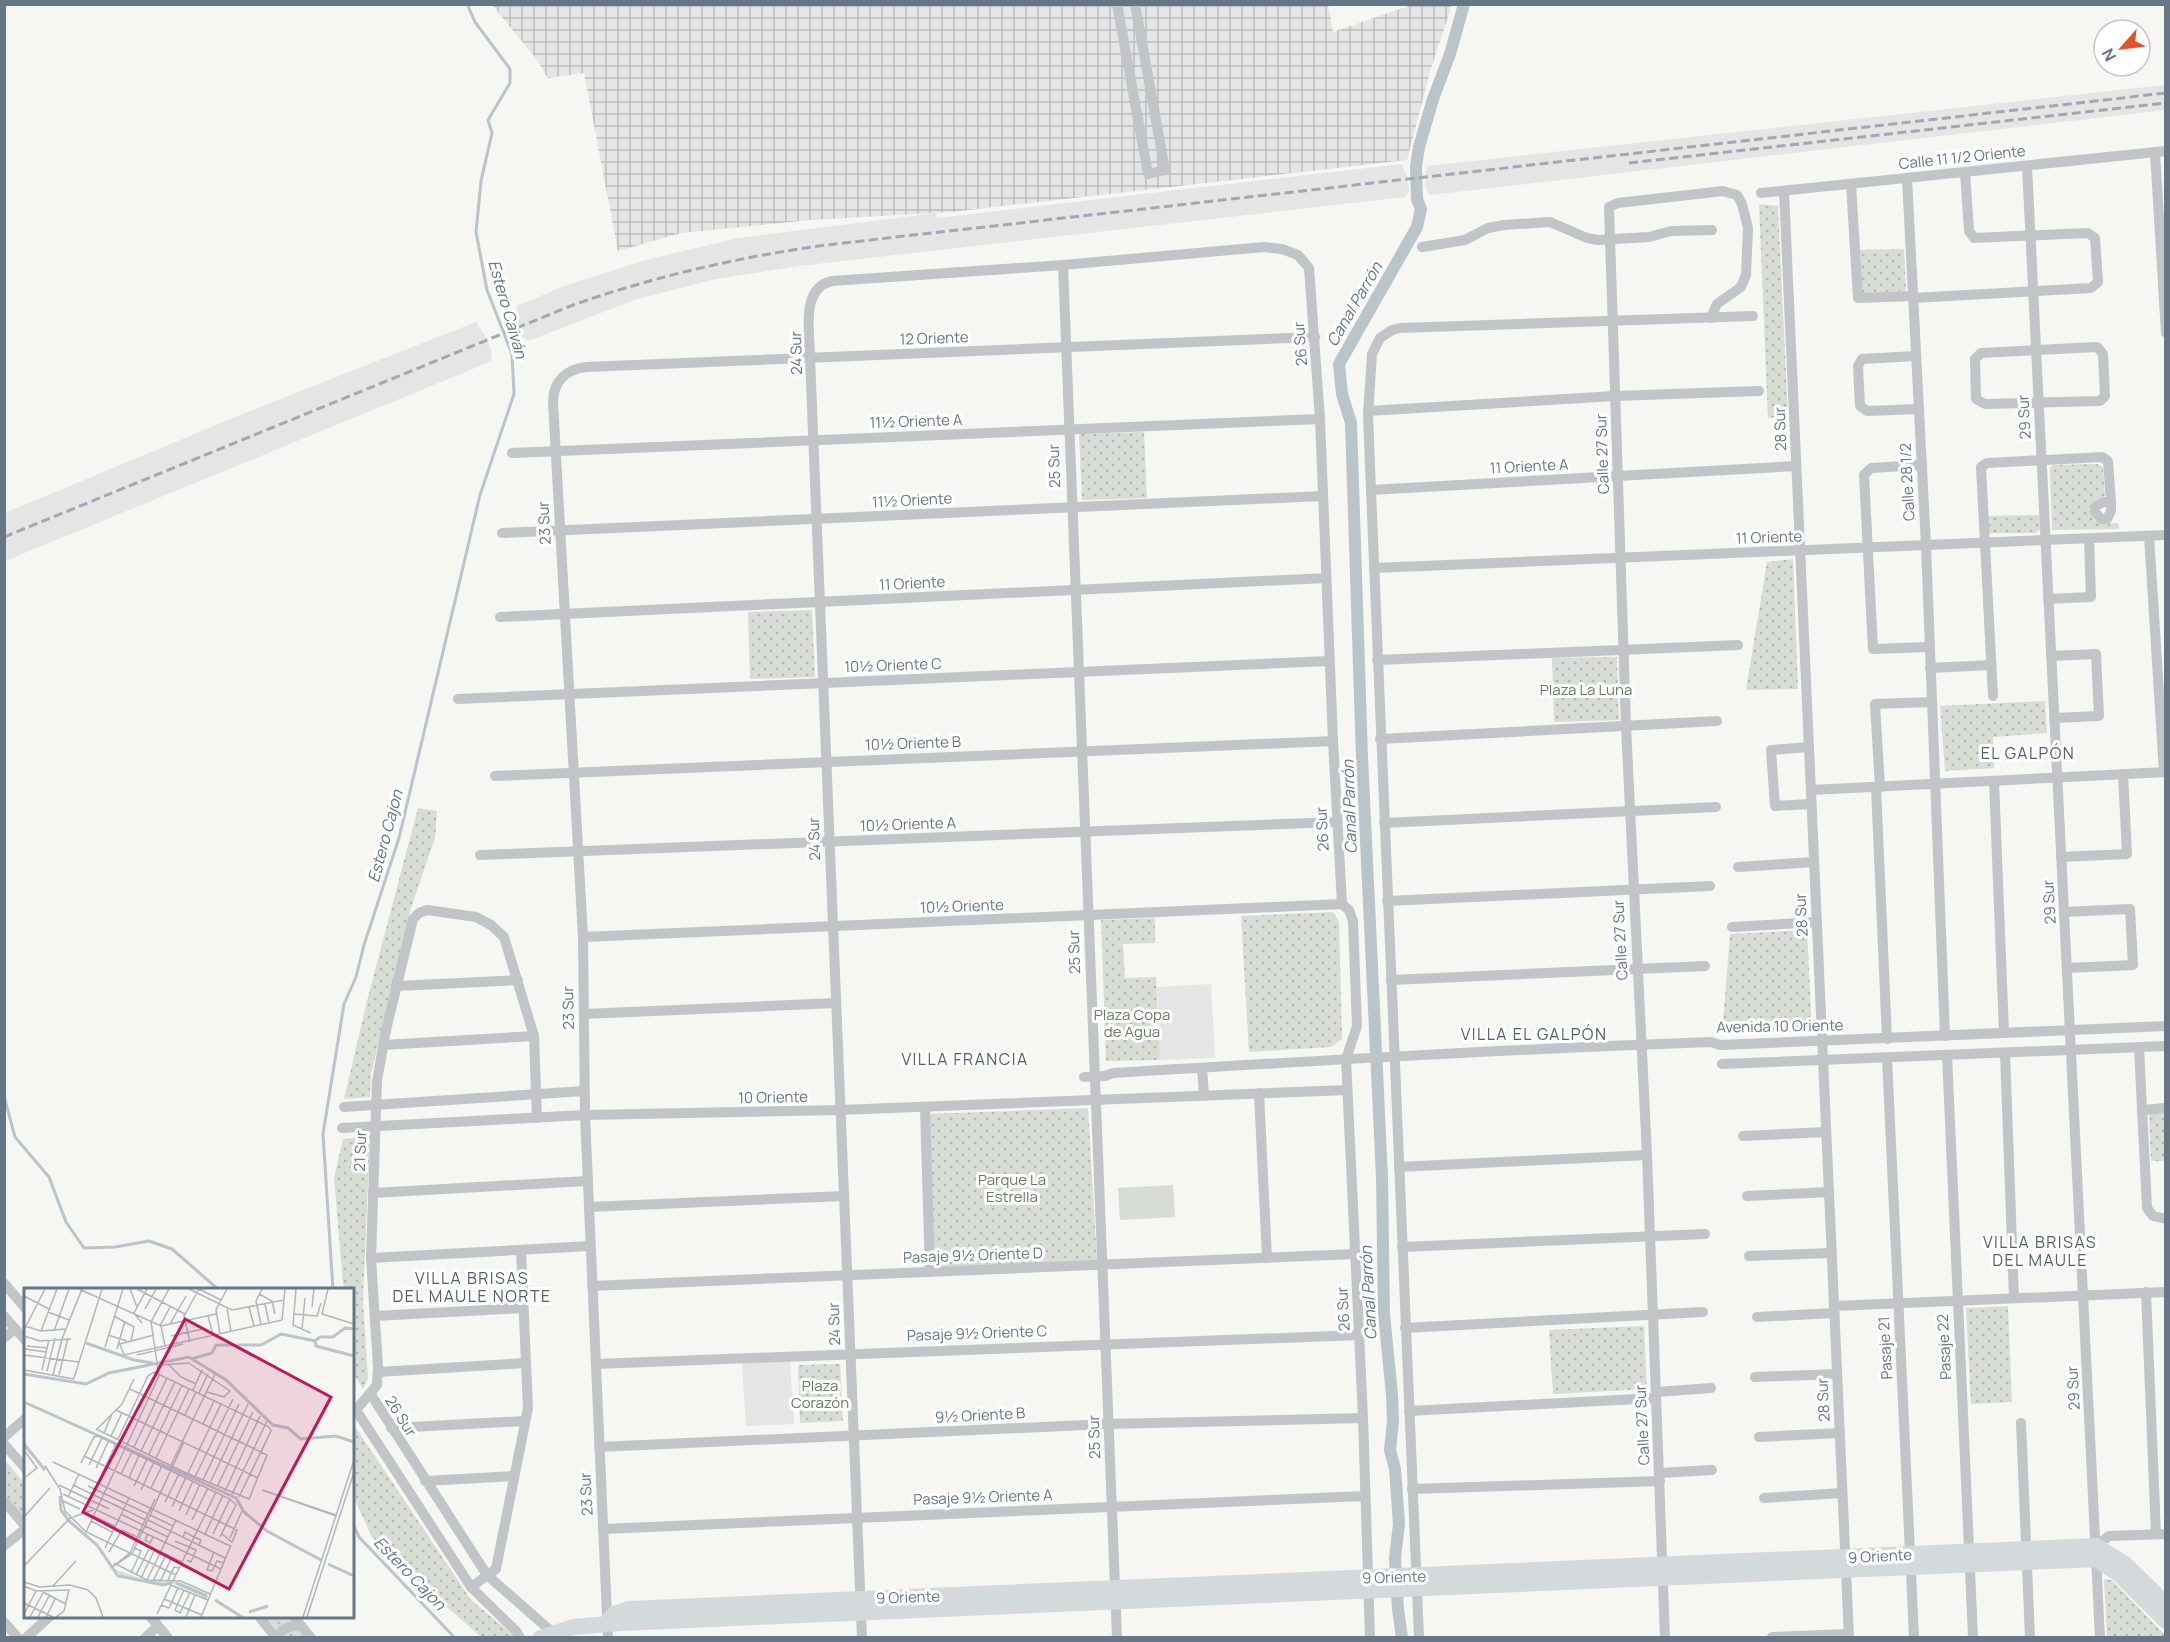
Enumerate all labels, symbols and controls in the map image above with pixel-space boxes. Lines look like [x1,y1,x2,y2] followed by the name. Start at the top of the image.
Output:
[2092,18,2152,78] north arrow
[2096,45,2121,65] text: N
[1898,140,2027,174] street label: Calle 11 1/2 Oriente
[483,257,533,361] water label: Estero Caiván
[1321,257,1387,350] water label: Canal Parrón
[1288,321,1312,367] street label: 26 Sur
[899,326,969,350] street label: 12 Oriente
[785,330,807,375] street label: 24 Sur
[2012,394,2036,440] street label: 29 Sur
[1769,406,1791,451] street label: 28 Sur
[869,409,963,433] street label: 11½ Oriente A
[1590,413,1614,495] street label: Calle 27 Sur
[1894,442,1920,522] street label: Calle 28 1/2
[1043,443,1065,488] street label: 25 Sur
[1489,453,1569,479] street label: 11 Oriente A
[871,487,953,513] street label: 11½ Oriente
[532,500,556,545] street label: 23 Sur
[1735,525,1803,549] street label: 11 Oriente
[878,571,946,595] street label: 11 Oriente
[844,653,942,677] street label: 10½ Oriente C
[1540,679,1632,700] park label: Plaza La Luna
[865,731,961,755] street label: 10½ Oriente B
[1981,742,2075,764] district label: EL GALPÓN
[1336,759,1362,854] water label: Canal Parrón
[362,787,408,885] water label: Estero Cajon
[1310,806,1334,852] street label: 26 Sur
[860,812,957,836] street label: 10½ Oriente A
[803,816,825,861] street label: 24 Sur
[2037,879,2061,925] street label: 29 Sur
[1789,892,1813,937] street label: 28 Sur
[920,894,1004,918] street label: 10½ Oriente
[1607,899,1633,981] street label: Calle 27 Sur
[1063,929,1085,974] street label: 25 Sur
[557,986,579,1030] street label: 23 Sur
[1094,1004,1170,1042] park label: Plaza Copa de Agua
[1716,1014,1844,1038] street label: Avenida 10 Oriente
[1461,1023,1607,1045] district label: VILLA EL GALPÓN
[901,1048,1029,1070] district label: VILLA FRANCIA
[738,1086,808,1108] street label: 10 Oriente
[349,1130,371,1172] street label: 21 Sur
[978,1169,1046,1207] park label: Parque La Estrella
[1983,1231,2097,1271] district label: VILLA BRISAS DEL MAULE
[903,1242,1043,1268] street label: Pasaje 9½ Oriente D
[1355,1245,1381,1341] water label: Canal Parrón
[392,1267,552,1307] district label: VILLA BRISAS DEL MAULE NORTE
[1331,1286,1355,1332] street label: 26 Sur
[24,1288,354,1618] inset map
[823,1301,845,1346] street label: 24 Sur
[1932,1314,1956,1380] street label: Pasaje 22
[1873,1316,1897,1380] street label: Pasaje 21
[906,1320,1048,1346] street label: Pasaje 9½ Oriente C
[2061,1365,2085,1411] street label: 29 Sur
[791,1375,849,1413] park label: Plaza Corazón
[1811,1377,1835,1422] street label: 28 Sur
[1629,1384,1655,1466] street label: Calle 27 Sur
[380,1392,422,1441] street label: 26 Sur
[934,1402,1026,1428] street label: 9½ Oriente B
[1083,1414,1105,1459] street label: 25 Sur
[574,1471,598,1516] street label: 23 Sur
[913,1484,1053,1510] street label: Pasaje 9½ Oriente A
[369,1531,451,1615] water label: Estero Cajon
[1847,1544,1913,1568] street label: 9 Oriente
[1362,1565,1427,1589] street label: 9 Oriente
[876,1585,941,1609] street label: 9 Oriente

